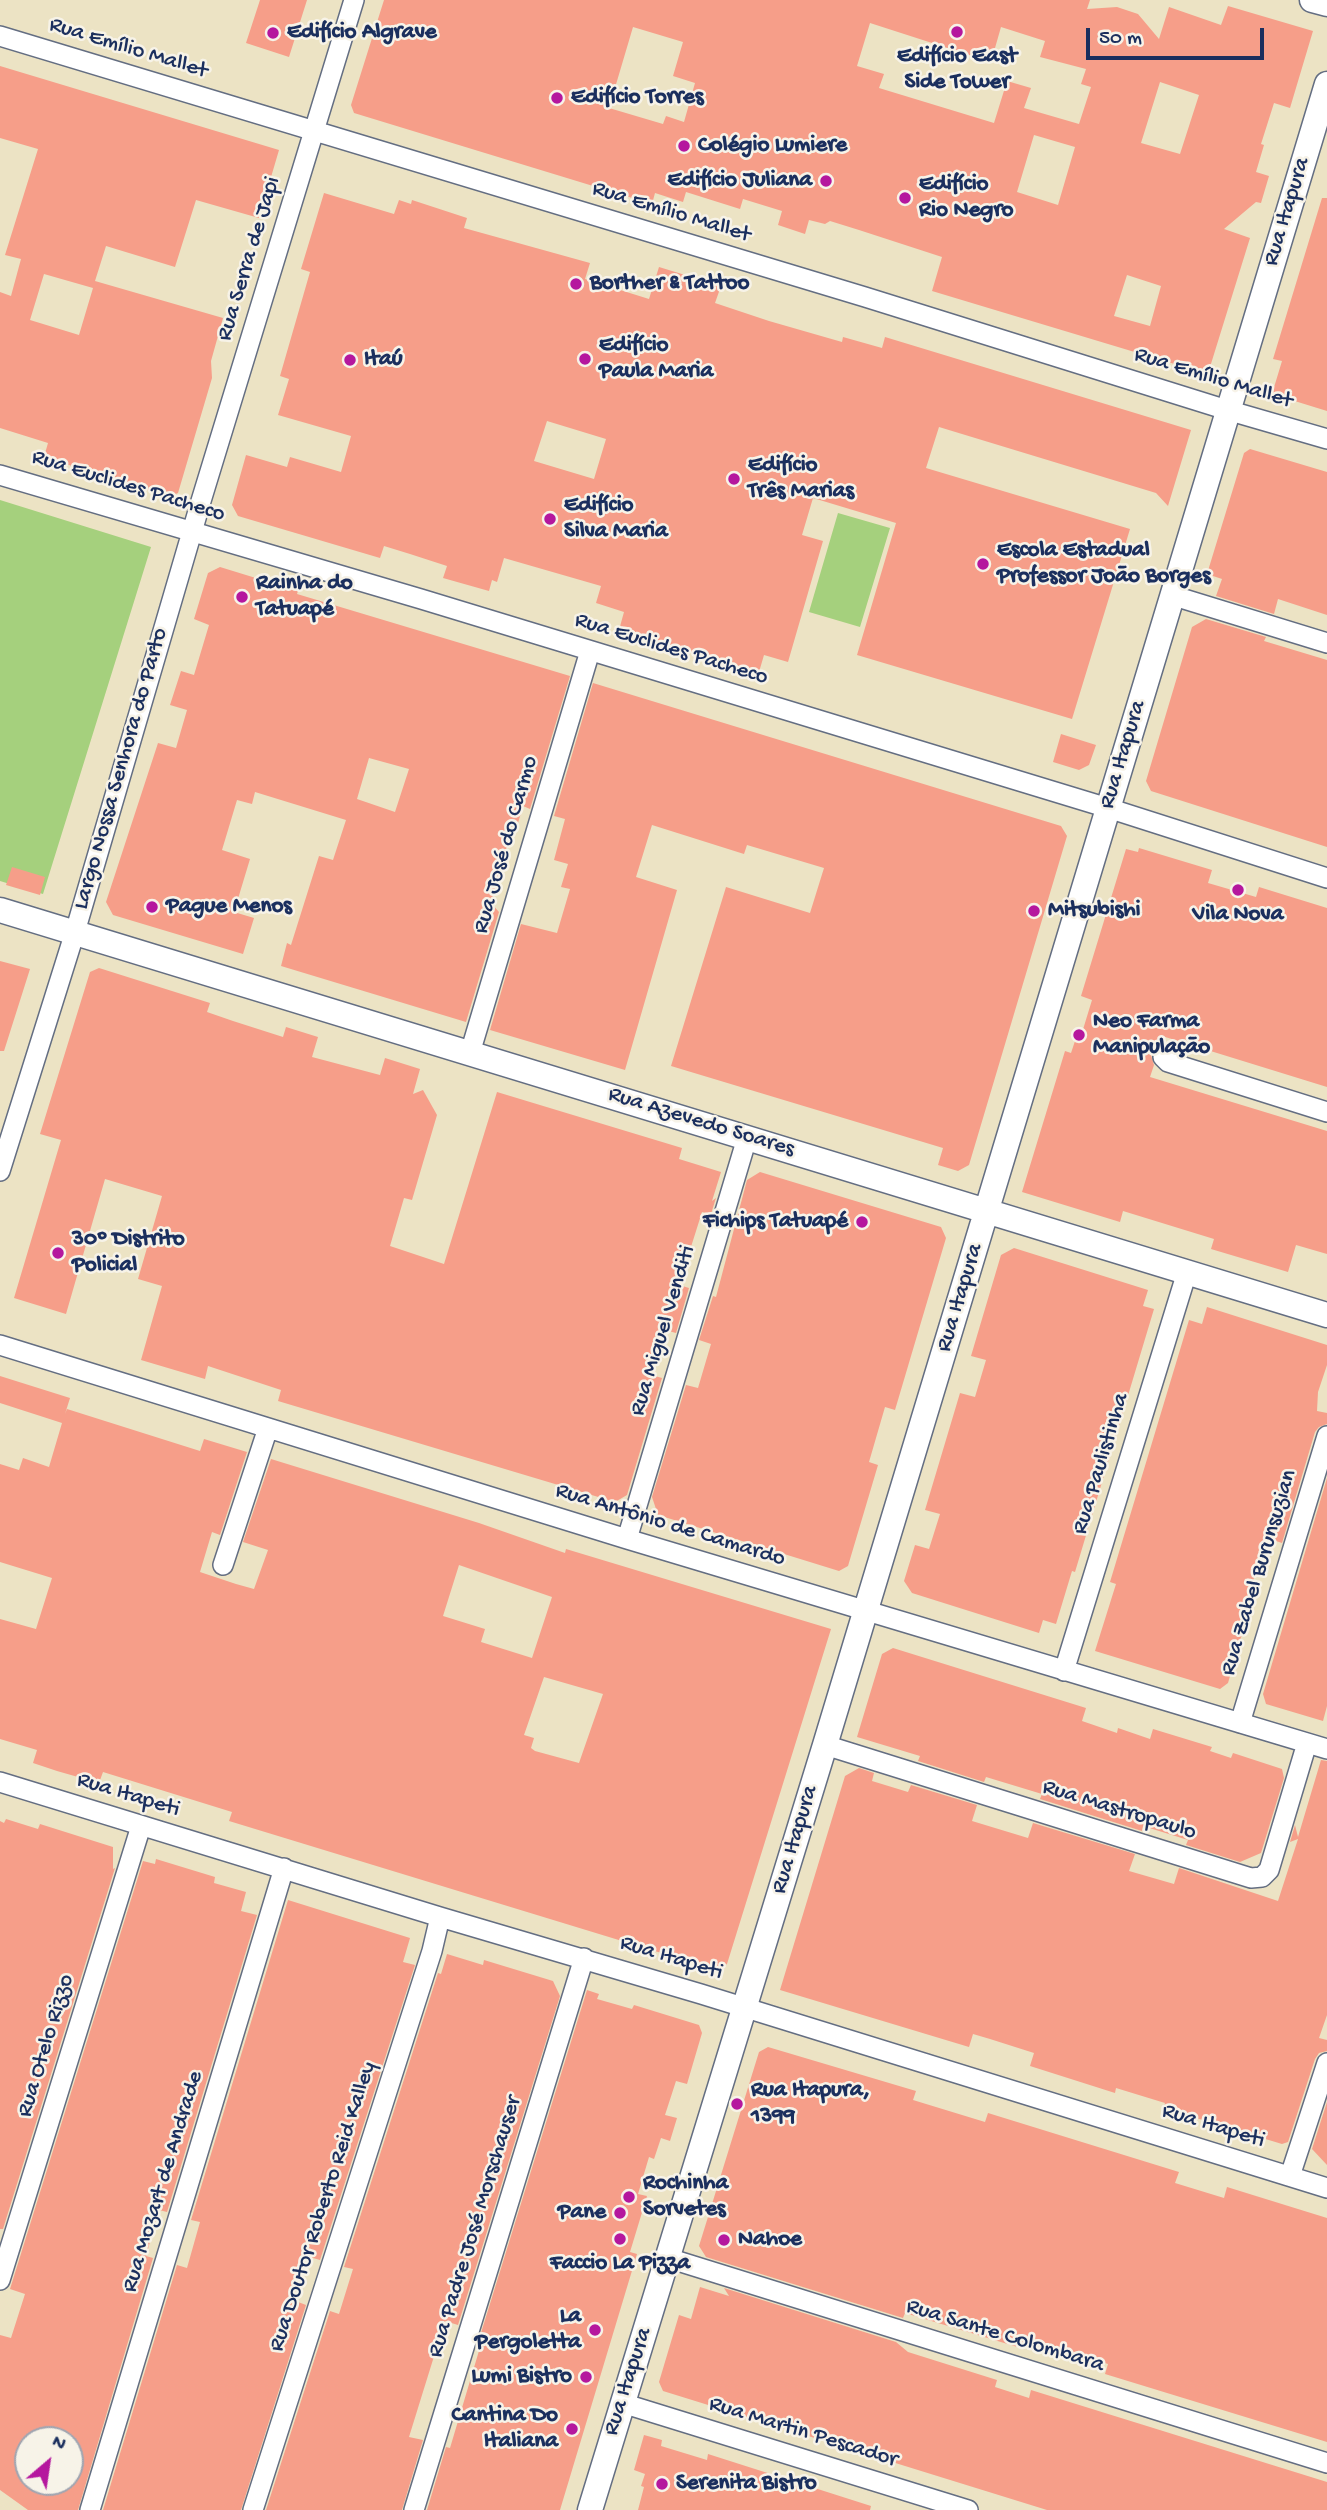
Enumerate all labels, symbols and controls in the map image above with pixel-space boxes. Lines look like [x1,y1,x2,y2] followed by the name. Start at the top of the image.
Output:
[45,12,211,86] street label: Rua Emílio Mallet
[1089,14,1268,58] scale bar
[287,19,437,47] place label: Edifício Algrave
[949,24,965,40] marker: Edifício East Side Tower
[265,25,281,41] marker: Edifício Algrave
[1099,27,1142,52] text: 50 m
[897,43,1017,97] place label: Edifício East Side Tower
[571,84,703,112] place label: Edifício Torres
[549,90,565,106] marker: Edifício Torres
[698,132,847,160] place label: Colégio Lumiere
[676,138,692,154] marker: Colégio Lumiere
[1258,155,1318,269] street label: Rua Itapura
[667,167,812,195] place label: Edifício Juliana
[919,171,1013,225] place label: Edifício Rio Negro
[818,173,834,189] marker: Edifício Juliana
[212,174,288,344] street label: Rua Serra de Japi
[588,176,754,250] street label: Rua Emílio Mallet
[897,190,913,206] marker: Edifício Rio Negro
[590,270,749,298] place label: Borther & Tattoo
[568,276,584,292] marker: Borther & Tattoo
[599,332,713,386] place label: Edifício Paula Maria
[1130,342,1296,416] street label: Rua Emílio Mallet
[364,346,402,374] place label: Itaú
[577,351,593,367] marker: Edifício Paula Maria
[342,352,358,368] marker: Itaú
[28,444,228,530] street label: Rua Euclides Pacheco
[748,452,854,506] place label: Edifício Três Marias
[726,471,742,487] marker: Edifício Três Marias
[564,492,668,546] place label: Edifício Silva Maria
[542,511,558,527] marker: Edifício Silva Maria
[997,537,1211,591] place label: Escola Estadual Professor João Borges
[975,556,991,572] marker: Escola Estadual Professor João Borges
[256,570,353,624] place label: Rainha do Tatuapé
[234,589,250,605] marker: Rainha do Tatuapé
[571,607,771,693] street label: Rua Euclides Pacheco
[69,625,175,913] street label: Largo Nossa Senhora do Parto
[1094,698,1154,812] street label: Rua Itapura
[468,753,546,937] street label: Rua José do Carmo
[1230,882,1246,898] marker: Vila Nova
[166,893,292,921] place label: Pague Menos
[1048,897,1141,925] place label: Mitsubishi
[144,899,160,915] marker: Pague Menos
[1193,901,1283,929] place label: Vila Nova
[1026,903,1042,919] marker: Mitsubishi
[1093,1008,1210,1062] place label: Neo Farma Manipulação
[1071,1027,1087,1043] marker: Neo Farma Manipulação
[605,1082,797,1164] street label: Rua Azevedo Soares
[703,1208,848,1236] place label: Fichips Tatuapé
[854,1214,870,1230] marker: Fichips Tatuapé
[72,1226,185,1280] place label: 30º Distrito Policial
[931,1241,991,1355] street label: Rua Itapura
[625,1242,703,1420] street label: Rua Miguel Venditi
[50,1245,66,1261] marker: 30º Distrito Policial
[1067,1390,1137,1538] street label: Rua Paulistinha
[1216,1467,1304,1679] street label: Rua Zabel Burunsuzian
[552,1478,788,1574] street label: Rua Antônio de Camardo
[73,1767,183,1825] street label: Rua Itapeti
[1039,1774,1199,1848] street label: Rua Mastropaulo
[766,1783,826,1897] street label: Rua Itapura
[616,1930,726,1988] street label: Rua Itapeti
[12,1971,82,2121] street label: Rua Otelo Rizzo
[264,2059,384,2355] street label: Rua Doutor Roberto Reid Kalley
[117,2068,211,2296] street label: Rua Mozart de Andrade
[751,2077,870,2131] place label: Rua Itapura, 1399
[423,2093,529,2361] street label: Rua Padre José Morschauser
[729,2096,745,2112] marker: Rua Itapura, 1399
[1158,2098,1268,2156] street label: Rua Itapeti
[643,2170,728,2224] place label: Rochinha Sorvetes
[621,2189,637,2205] marker: Rochinha Sorvetes
[558,2199,606,2227] place label: Pane
[612,2205,628,2221] marker: Pane
[738,2226,802,2254] place label: Nahoe
[612,2231,628,2247] marker: Faccio La Pizza
[716,2232,732,2248] marker: Nahoe
[550,2250,690,2278] place label: Faccio La Pizza
[903,2294,1107,2380] street label: Rua Sante Colombara
[475,2303,581,2357] place label: La Pergoletta
[587,2322,603,2338] marker: La Pergoletta
[599,2325,659,2439] street label: Rua Itapura
[471,2363,572,2391] place label: Lumi Bistro
[578,2369,594,2385] marker: Lumi Bistro
[705,2391,901,2475] street label: Rua Martin Pescador
[451,2402,558,2456] place label: Cantina Do Italiana
[564,2421,580,2437] marker: Cantina Do Italiana
[14,2426,84,2496] north arrow
[47,2431,69,2457] text: N
[676,2470,817,2498] place label: Serenita Bistro
[654,2476,670,2492] marker: Serenita Bistro

